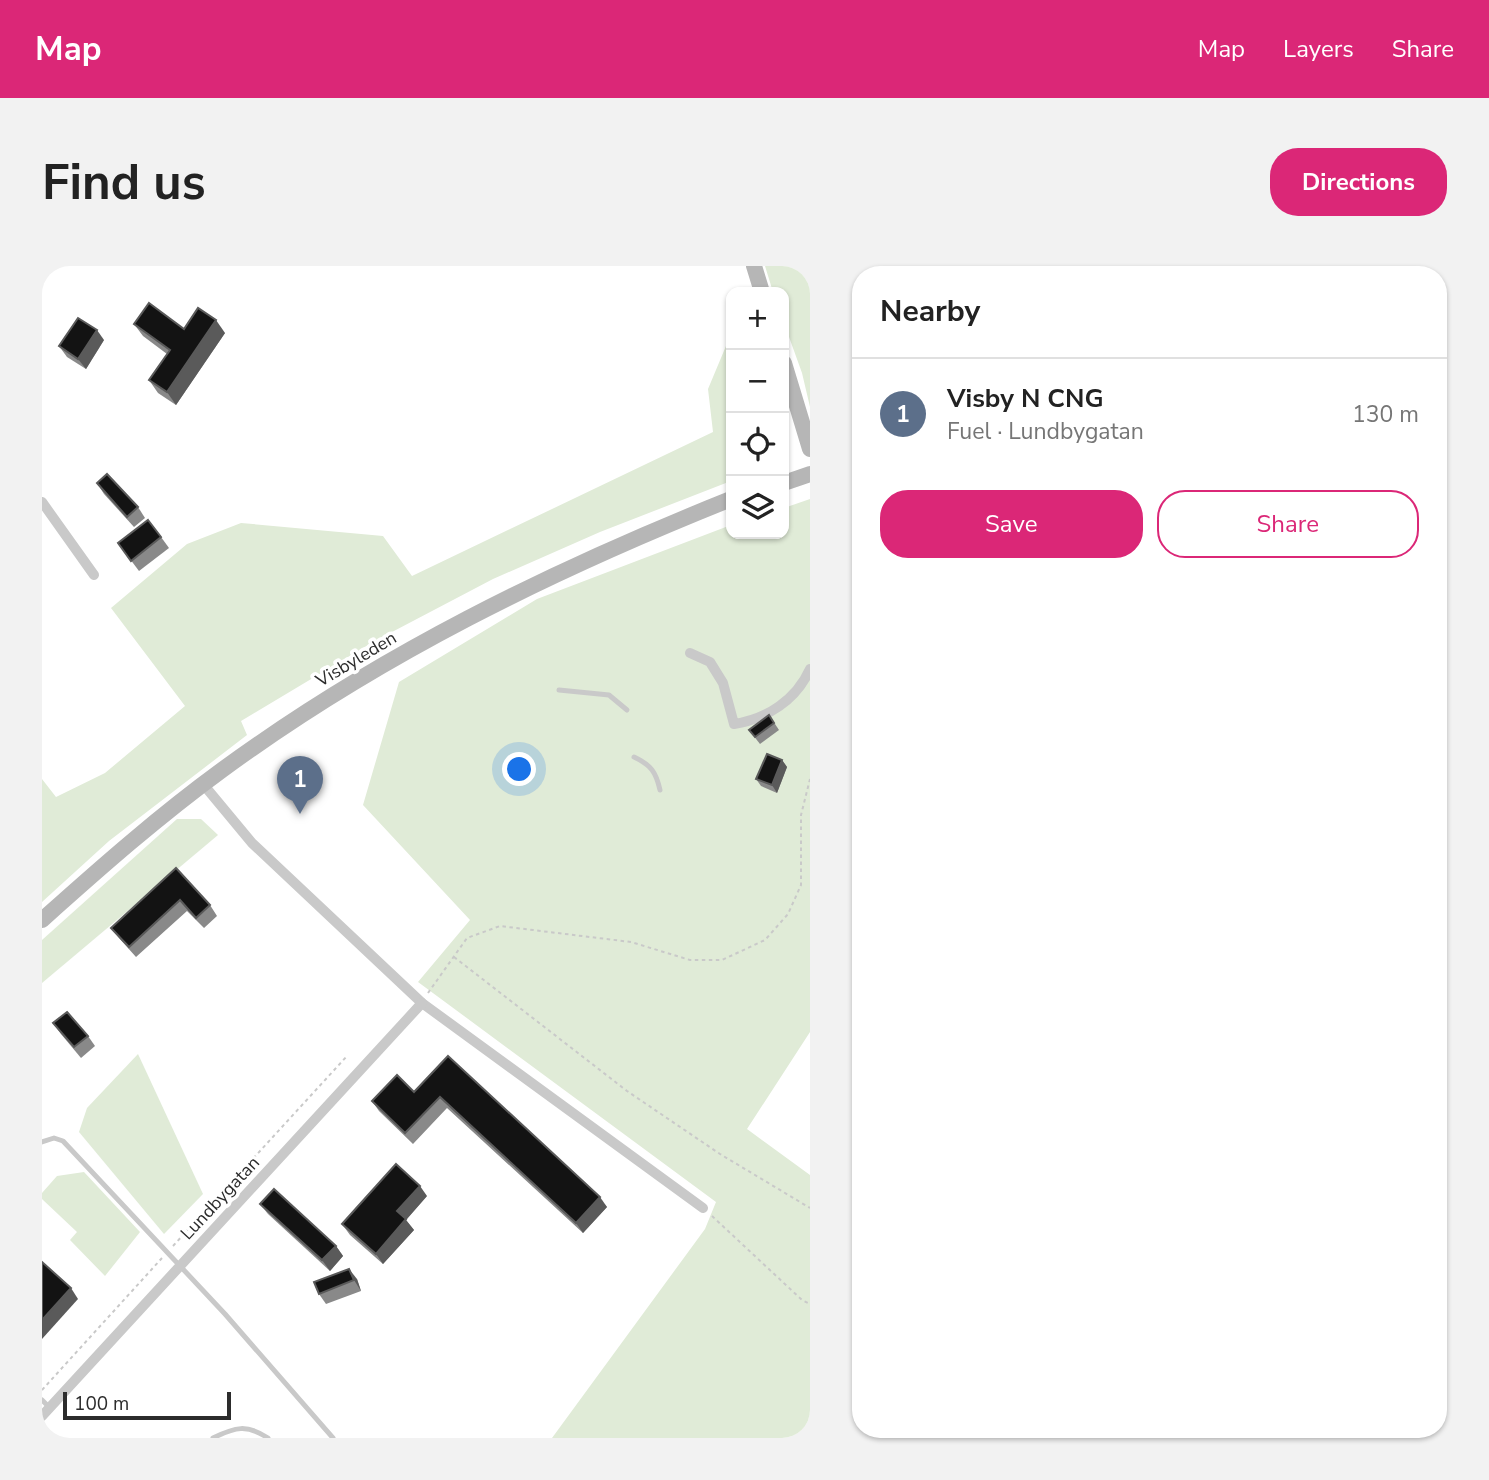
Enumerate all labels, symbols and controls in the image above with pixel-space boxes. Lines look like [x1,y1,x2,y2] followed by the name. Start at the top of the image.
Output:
[35,27,102,72] text: Map
[1198,33,1245,65] text: Map
[1283,33,1354,65] text: Layers
[1392,33,1454,65] text: Share
[1270,148,1447,216] button: Directions
[42,149,206,216] text: Find us
[726,287,789,539] map controls
[726,287,789,350] button: +
[880,291,980,332] text: Nearby
[726,350,789,413] button: −
[947,381,1104,416] text: Visby N CNG
[896,399,910,430] text: 1
[1352,399,1419,430] text: 130 m
[726,413,789,476] button: locate
[947,416,1144,447] text: Fuel · Lundbygatan
[726,476,789,539] button: layers
[880,490,1143,558] button: Save
[1157,490,1419,558] button: Share
[310,626,401,693] street label: Visbyleden
[502,752,536,786] your location
[277,756,323,814] pin: 1
[175,1151,265,1245] street label: Lundbygatan
[63,1389,231,1421] scale bar
[74,1391,129,1417] text: 100 m

